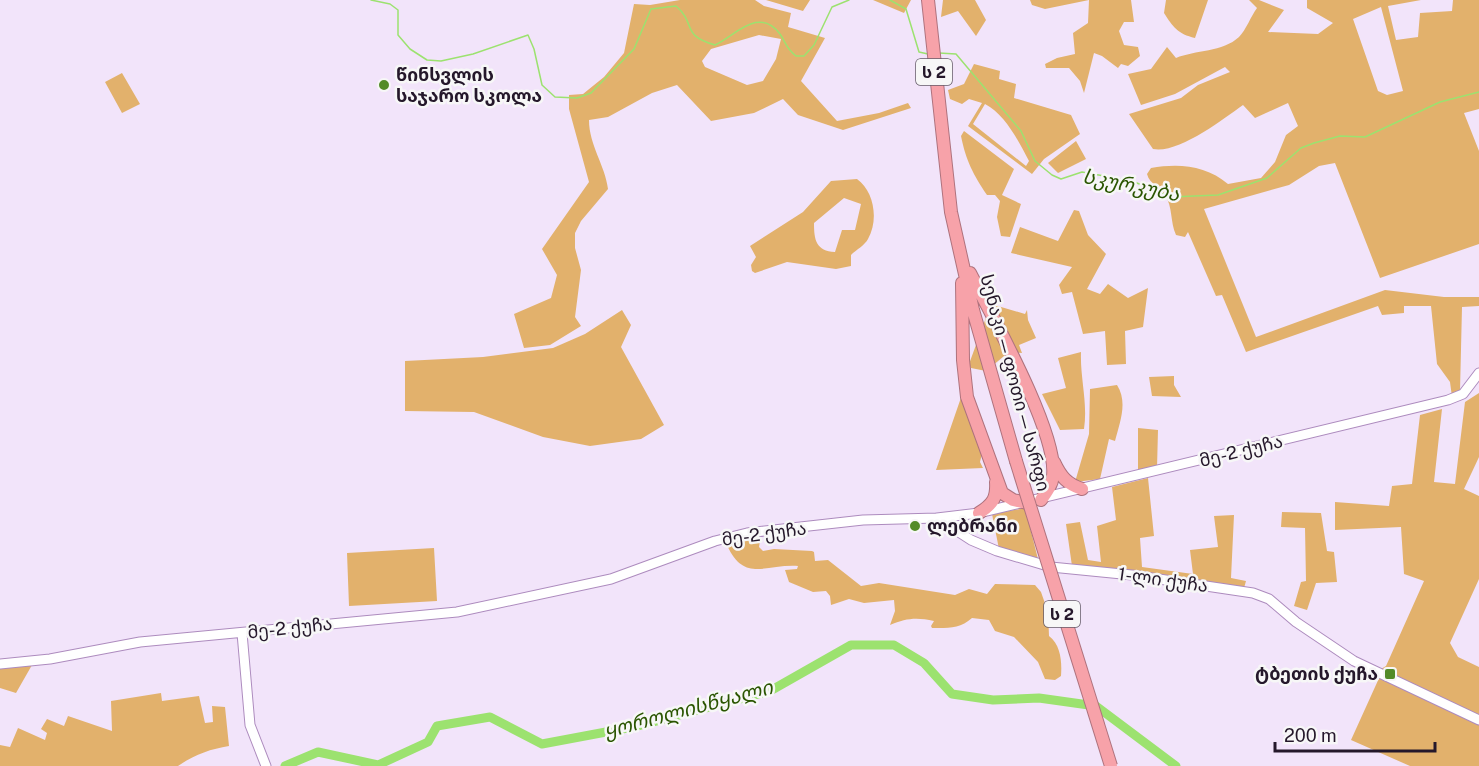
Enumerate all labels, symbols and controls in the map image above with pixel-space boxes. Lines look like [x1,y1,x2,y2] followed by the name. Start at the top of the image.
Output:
[916,59,952,85] road number: ს 2
[396,64,542,107] place label: წინსვლის საჯარო სკოლა
[377,78,391,92] marker: წინსვლის საჯარო სკოლა
[1081,164,1182,206] water label: სკურკუბა
[975,272,1055,494] street label: სენაკი — ფოთი — სარფი
[1197,430,1285,472] street label: მე-2 ქუჩა
[927,515,1018,537] place label: ლებრანი
[720,517,808,551] street label: მე-2 ქუჩა
[908,519,922,533] marker: ლებრანი
[1117,563,1209,597] street label: 1-ლი ქუჩა
[1044,601,1080,627] road number: ს 2
[247,613,333,643] street label: მე-2 ქუჩა
[1255,663,1378,684] place label: ტბეთის ქუჩა
[1383,667,1397,681] marker: ტბეთის ქუჩა
[601,675,776,743] water label: ყოროლისწყალი
[1275,715,1436,753] scale bar
[1284,725,1337,746] text: 200 m

